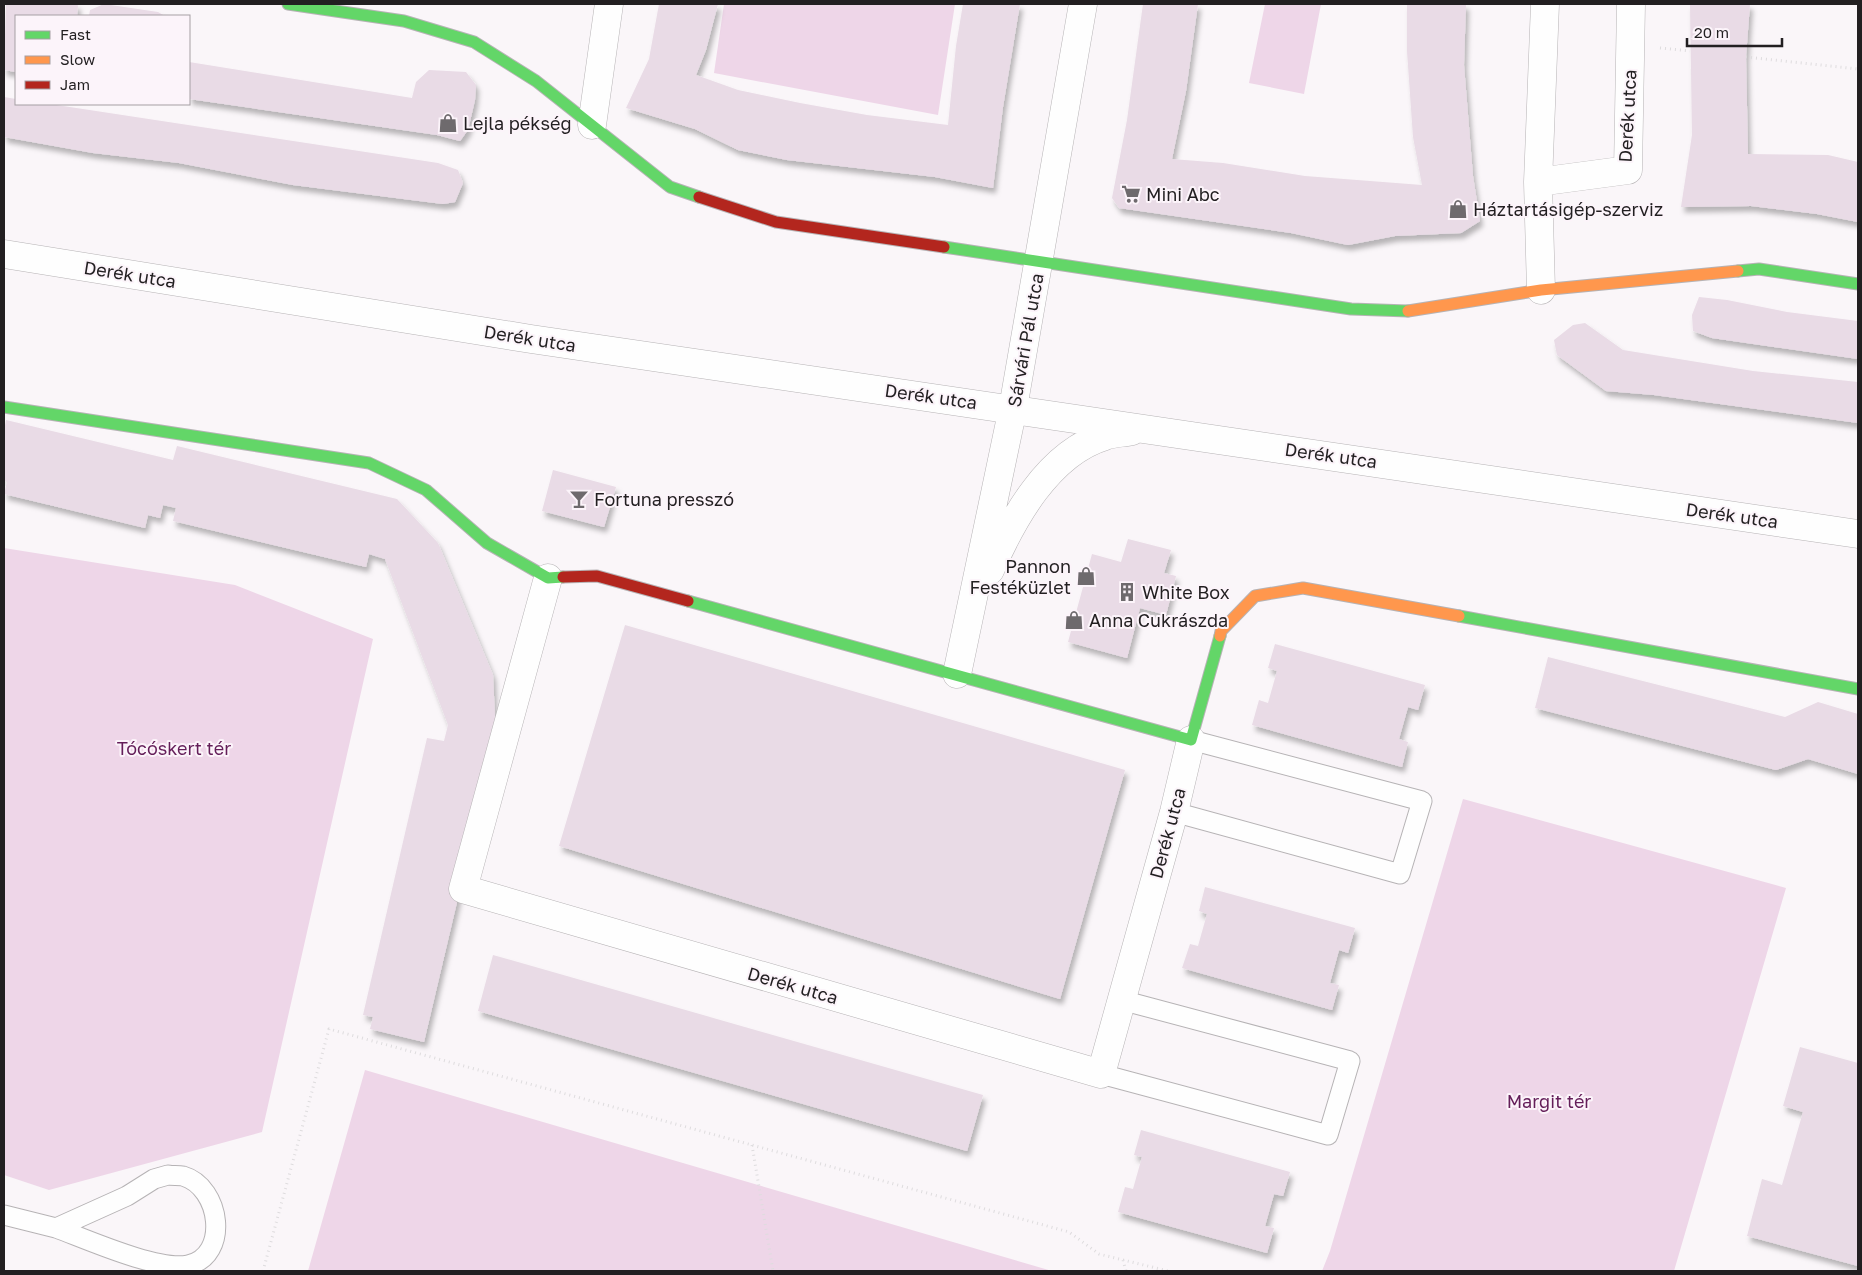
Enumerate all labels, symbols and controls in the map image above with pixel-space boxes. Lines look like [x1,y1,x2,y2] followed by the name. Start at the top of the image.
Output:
[15,15,190,105] legend
[1687,15,1782,47] scale bar
[1694,23,1729,41] text: 20 m
[60,25,91,43] text: Fast
[60,50,95,68] text: Slow
[1614,69,1640,163] street label: Derék utca
[60,75,90,93] text: Jam
[437,112,459,134] shop icon: Lejla pékség
[463,112,572,134] place label: Lejla pékség
[1120,183,1142,205] supermarket icon: Mini Abc
[1146,183,1220,205] place label: Mini Abc
[1447,198,1469,220] shop icon: Háztartásigép-szerviz
[1473,198,1663,220] place label: Háztartásigép-szerviz
[82,256,178,292] street label: Derék utca
[1002,271,1048,409] street label: Sárvári Pál utca
[482,320,578,356] street label: Derék utca
[883,379,979,413] street label: Derék utca
[1283,438,1379,472] street label: Derék utca
[568,488,590,510] bar icon: Fortuna presszó
[594,488,734,510] place label: Fortuna presszó
[1684,498,1780,532] street label: Derék utca
[969,555,1071,598] place label: Pannon Festéküzlet
[1075,565,1097,587] shop icon: Pannon Festéküzlet
[1116,581,1138,603] building icon: White Box
[1142,581,1230,603] place label: White Box
[1063,609,1085,631] shop icon: Anna Cukrászda
[1089,609,1228,631] place label: Anna Cukrászda
[117,737,231,759] park label: Tócóskert tér
[1144,785,1190,881] street label: Derék utca
[745,962,841,1008] street label: Derék utca
[1507,1090,1591,1112] park label: Margit tér

